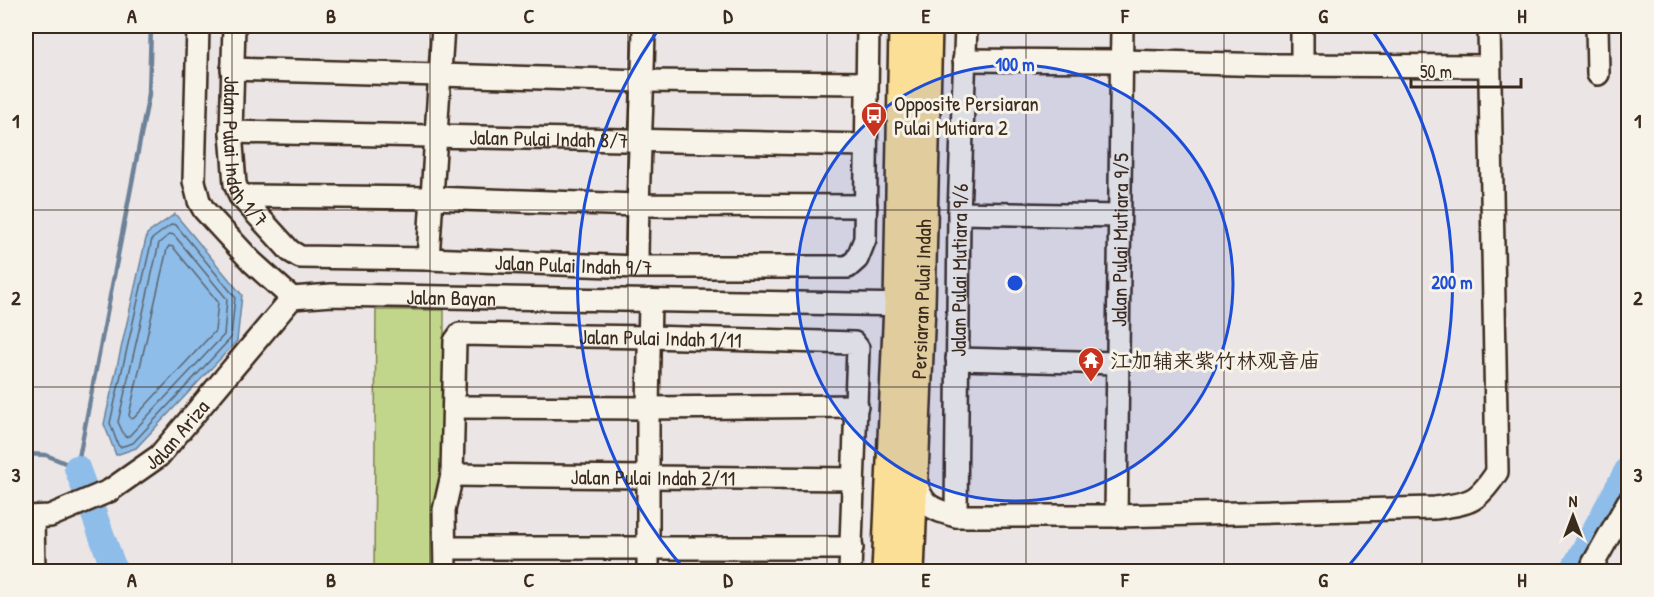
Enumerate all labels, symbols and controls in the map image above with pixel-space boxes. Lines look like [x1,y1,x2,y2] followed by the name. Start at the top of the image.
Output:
[127,2,137,29] text: A
[326,2,336,29] text: B
[524,2,535,29] text: C
[723,2,733,29] text: D
[922,2,931,29] text: E
[1120,2,1130,29] text: F
[1318,2,1328,29] text: G
[1517,2,1527,29] text: H
[1411,51,1520,89] scale bar
[995,52,1035,77] text: 100 m
[1420,59,1452,84] text: 50 m
[216,76,275,233] street label: Jalan Pulai Indah 1/7
[894,89,1039,142] place label: Opposite Persiaran Pulai Mutiara 2
[859,100,889,138] bus stop icon: Opposite Persiaran Pulai Mutiara 2
[12,107,20,134] text: 1
[1634,107,1642,134] text: 1
[469,122,629,154] street label: Jalan Pulai Indah 8/7
[1104,153,1135,327] street label: Jalan Pulai Mutiara 9/5
[943,183,975,357] street label: Jalan Pulai Mutiara 9/6
[903,219,938,380] street label: Persiaran Pulai Indah
[494,247,652,282] street label: Jalan Pulai Indah 9/7
[1432,270,1472,295] text: 200 m
[1005,273,1025,293] centre of rings
[406,282,496,312] street label: Jalan Bayan
[11,284,21,311] text: 2
[1633,284,1643,311] text: 2
[579,321,742,354] street label: Jalan Pulai Indah 1/11
[1076,345,1106,383] temple icon: 江加辅来紫竹林观音庙
[1110,346,1320,375] place label: 江加辅来紫竹林观音庙
[139,393,215,476] street label: Jalan Ariza
[12,461,21,488] text: 3
[1634,461,1643,488] text: 3
[571,462,735,492] street label: Jalan Pulai Indah 2/11
[1543,486,1603,546] north arrow
[1569,490,1578,512] text: N
[127,566,137,593] text: A
[326,566,336,593] text: B
[524,566,535,593] text: C
[723,566,733,593] text: D
[922,566,931,593] text: E
[1120,566,1130,593] text: F
[1318,566,1328,593] text: G
[1517,566,1527,593] text: H

